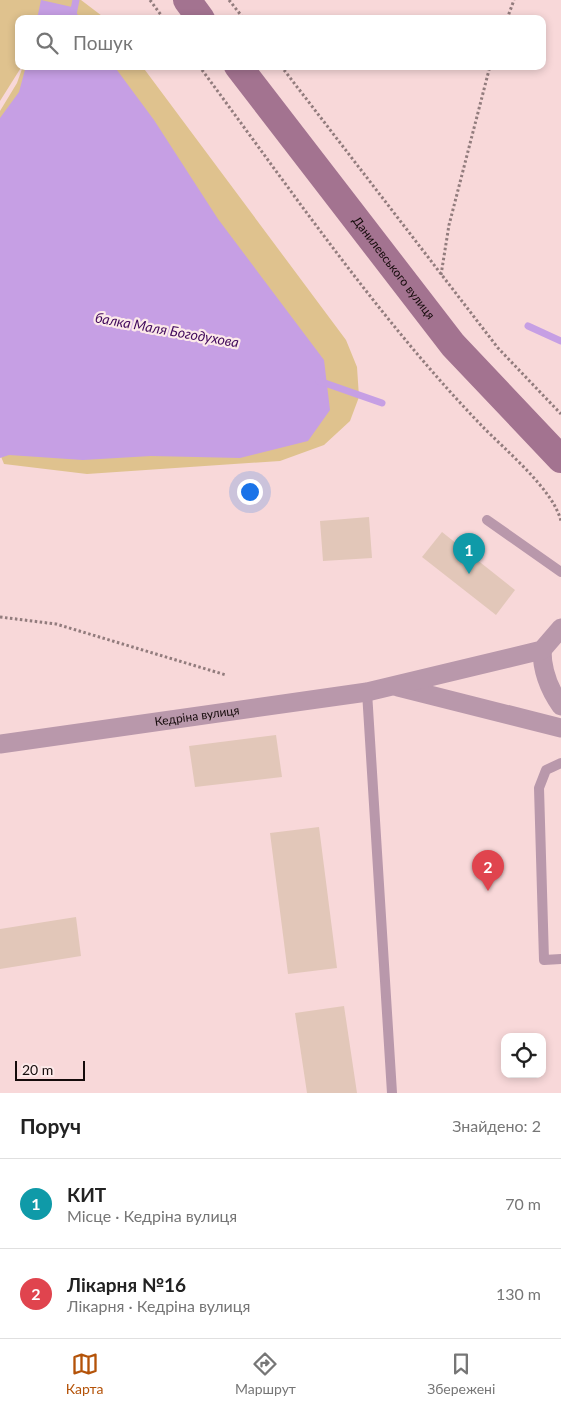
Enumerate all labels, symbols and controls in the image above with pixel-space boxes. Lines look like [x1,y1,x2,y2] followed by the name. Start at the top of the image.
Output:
[15,15,546,70] search box
[33,29,61,57] icon: search
[73,31,133,54] text: Пошук
[350,213,438,322] street label: Данилевського вулиця
[94,308,240,351] water label: балка Маля Богодухова
[237,479,263,505] your location
[453,533,485,574] pin: 1
[154,702,240,729] street label: Кедріна вулиця
[472,850,504,891] pin: 2
[501,1033,546,1078] map controls
[501,1033,546,1078] button: locate
[15,1058,85,1081] scale bar
[22,1061,53,1078] text: 20 m
[20,1113,81,1138] text: Поруч
[452,1116,541,1135] text: Знайдено: 2
[67,1183,106,1206] text: КИТ
[31,1194,41,1213] text: 1
[505,1194,541,1213] text: 70 m
[67,1206,237,1225] text: Місце · Кедріна вулиця
[67,1273,186,1296] text: Лікарня №16
[31,1284,41,1303] text: 2
[496,1284,541,1303] text: 130 m
[67,1296,250,1315] text: Лікарня · Кедріна вулиця
[66,1350,104,1397] tab: Карта
[235,1350,296,1397] tab: Маршрут
[427,1350,495,1397] tab: Збережені

